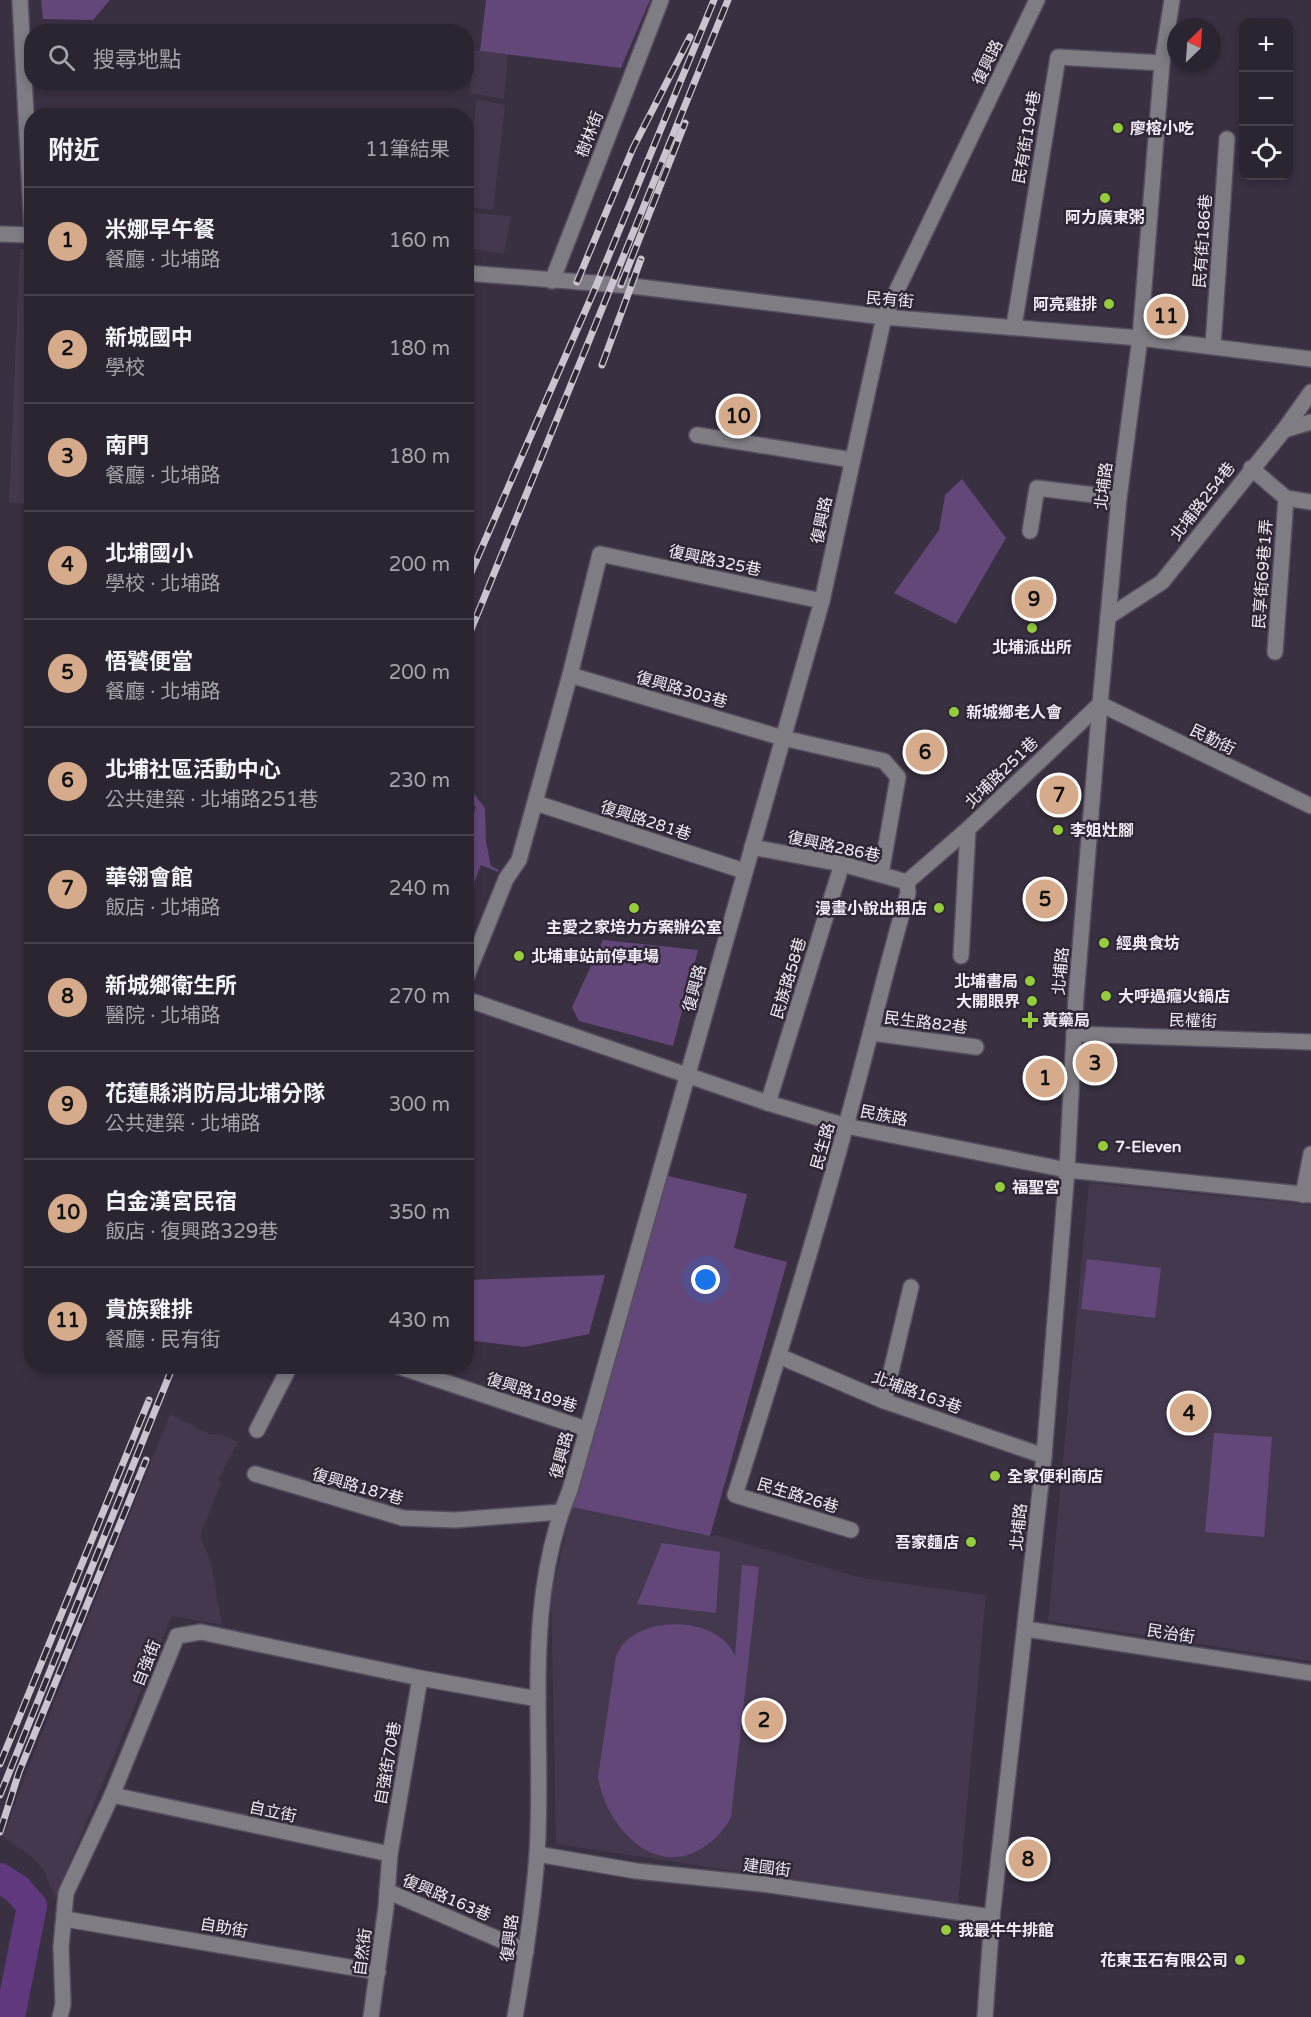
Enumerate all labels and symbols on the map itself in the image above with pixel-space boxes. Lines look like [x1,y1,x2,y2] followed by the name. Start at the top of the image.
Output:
[1167,18,1221,72] north arrow
[968,36,1007,88] street label: 復興路
[1009,89,1045,185] street label: 民有街194巷
[572,108,608,160] street label: 樹林街
[1130,119,1194,139] place label: 廖榕小吃
[1111,121,1125,135] marker: 廖榕小吃
[1098,191,1112,205] marker: 阿力廣東粥
[1190,193,1216,289] street label: 民有街186巷
[1065,208,1145,228] place label: 阿力廣東粥
[865,288,915,312] street label: 民有街
[1146,294,1186,338] pin: 11
[1033,295,1097,315] place label: 阿亮雞排
[1102,297,1116,311] marker: 阿亮雞排
[718,394,758,438] pin: 10
[1166,458,1240,545] street label: 北埔路254巷
[1091,461,1117,511] street label: 北埔路
[807,495,837,546] street label: 復興路
[1249,518,1277,630] street label: 民享街69巷1弄
[667,541,763,581] street label: 復興路325巷
[1014,576,1054,622] pin: 9
[1025,621,1039,635] marker: 北埔派出所
[992,638,1072,658] place label: 北埔派出所
[634,667,730,713] street label: 復興路303巷
[966,703,1062,723] place label: 新城鄉老人會
[947,705,961,719] marker: 新城鄉老人會
[1187,720,1239,759] street label: 民勤街
[906,730,944,774] pin: 6
[961,733,1043,813] street label: 北埔路251巷
[1040,772,1078,818] pin: 7
[598,797,694,845] street label: 復興路281巷
[1070,821,1134,841] place label: 李姐灶腳
[1051,823,1065,837] marker: 李姐灶腳
[786,827,882,867] street label: 復興路286巷
[1026,876,1064,922] pin: 5
[815,899,927,919] place label: 漫畫小說出租店
[627,901,641,915] marker: 主愛之家培力方案辦公室
[932,901,946,915] marker: 漫畫小說出租店
[546,918,722,938] place label: 主愛之家培力方案辦公室
[1116,934,1180,954] place label: 經典食坊
[767,935,811,1021] street label: 民族路58巷
[1097,936,1111,950] marker: 經典食坊
[1049,946,1073,996] street label: 北埔路
[531,947,659,967] place label: 北埔車站前停車場
[512,949,526,963] marker: 北埔車站前停車場
[679,962,711,1014] street label: 復興路
[954,972,1018,992] place label: 北埔書局
[1023,974,1037,988] marker: 北埔書局
[1118,987,1230,1007] place label: 大呼過癮火鍋店
[1099,989,1113,1003] marker: 大呼過癮火鍋店
[956,992,1020,1012] place label: 大開眼界
[1025,994,1039,1008] marker: 大開眼界
[883,1008,969,1038] street label: 民生路82巷
[1169,1010,1217,1032] street label: 民權街
[1042,1011,1090,1031] place label: 黃藥局
[1023,1013,1037,1027] marker: 黃藥局
[1076,1040,1114,1086] pin: 3
[1026,1056,1064,1100] pin: 1
[858,1102,909,1130] street label: 民族路
[807,1120,839,1172] street label: 民生路
[1115,1137,1182,1157] place label: 7-Eleven
[1096,1139,1110,1153] marker: 7-Eleven
[1012,1178,1060,1198] place label: 福聖宮
[993,1180,1007,1194] marker: 福聖宮
[691,1265,720,1294] your location
[869,1367,964,1418] street label: 北埔路163巷
[484,1369,580,1417] street label: 復興路189巷
[1170,1390,1208,1436] pin: 4
[546,1429,578,1481] street label: 復興路
[310,1464,406,1510] street label: 復興路187巷
[1007,1467,1103,1487] place label: 全家便利商店
[988,1469,1002,1483] marker: 全家便利商店
[755,1474,841,1518] street label: 民生路26巷
[1007,1502,1031,1552] street label: 北埔路
[895,1533,959,1553] place label: 吾家麵店
[964,1535,978,1549] marker: 吾家麵店
[1146,1620,1196,1648] street label: 民治街
[129,1637,165,1689] street label: 自強街
[744,1698,783,1742] pin: 2
[371,1720,405,1806] street label: 自強街70巷
[247,1797,298,1827] street label: 自立街
[1008,1836,1048,1882] pin: 8
[742,1855,792,1881] street label: 建國街
[399,1870,494,1926] street label: 復興路163巷
[497,1913,523,1963] street label: 復興路
[198,1914,249,1942] street label: 自助街
[958,1921,1054,1941] place label: 我最牛牛排館
[939,1923,953,1937] marker: 我最牛牛排館
[350,1927,376,1977] street label: 自然街
[1100,1951,1228,1971] place label: 花東玉石有限公司
[1233,1953,1247,1967] marker: 花東玉石有限公司

